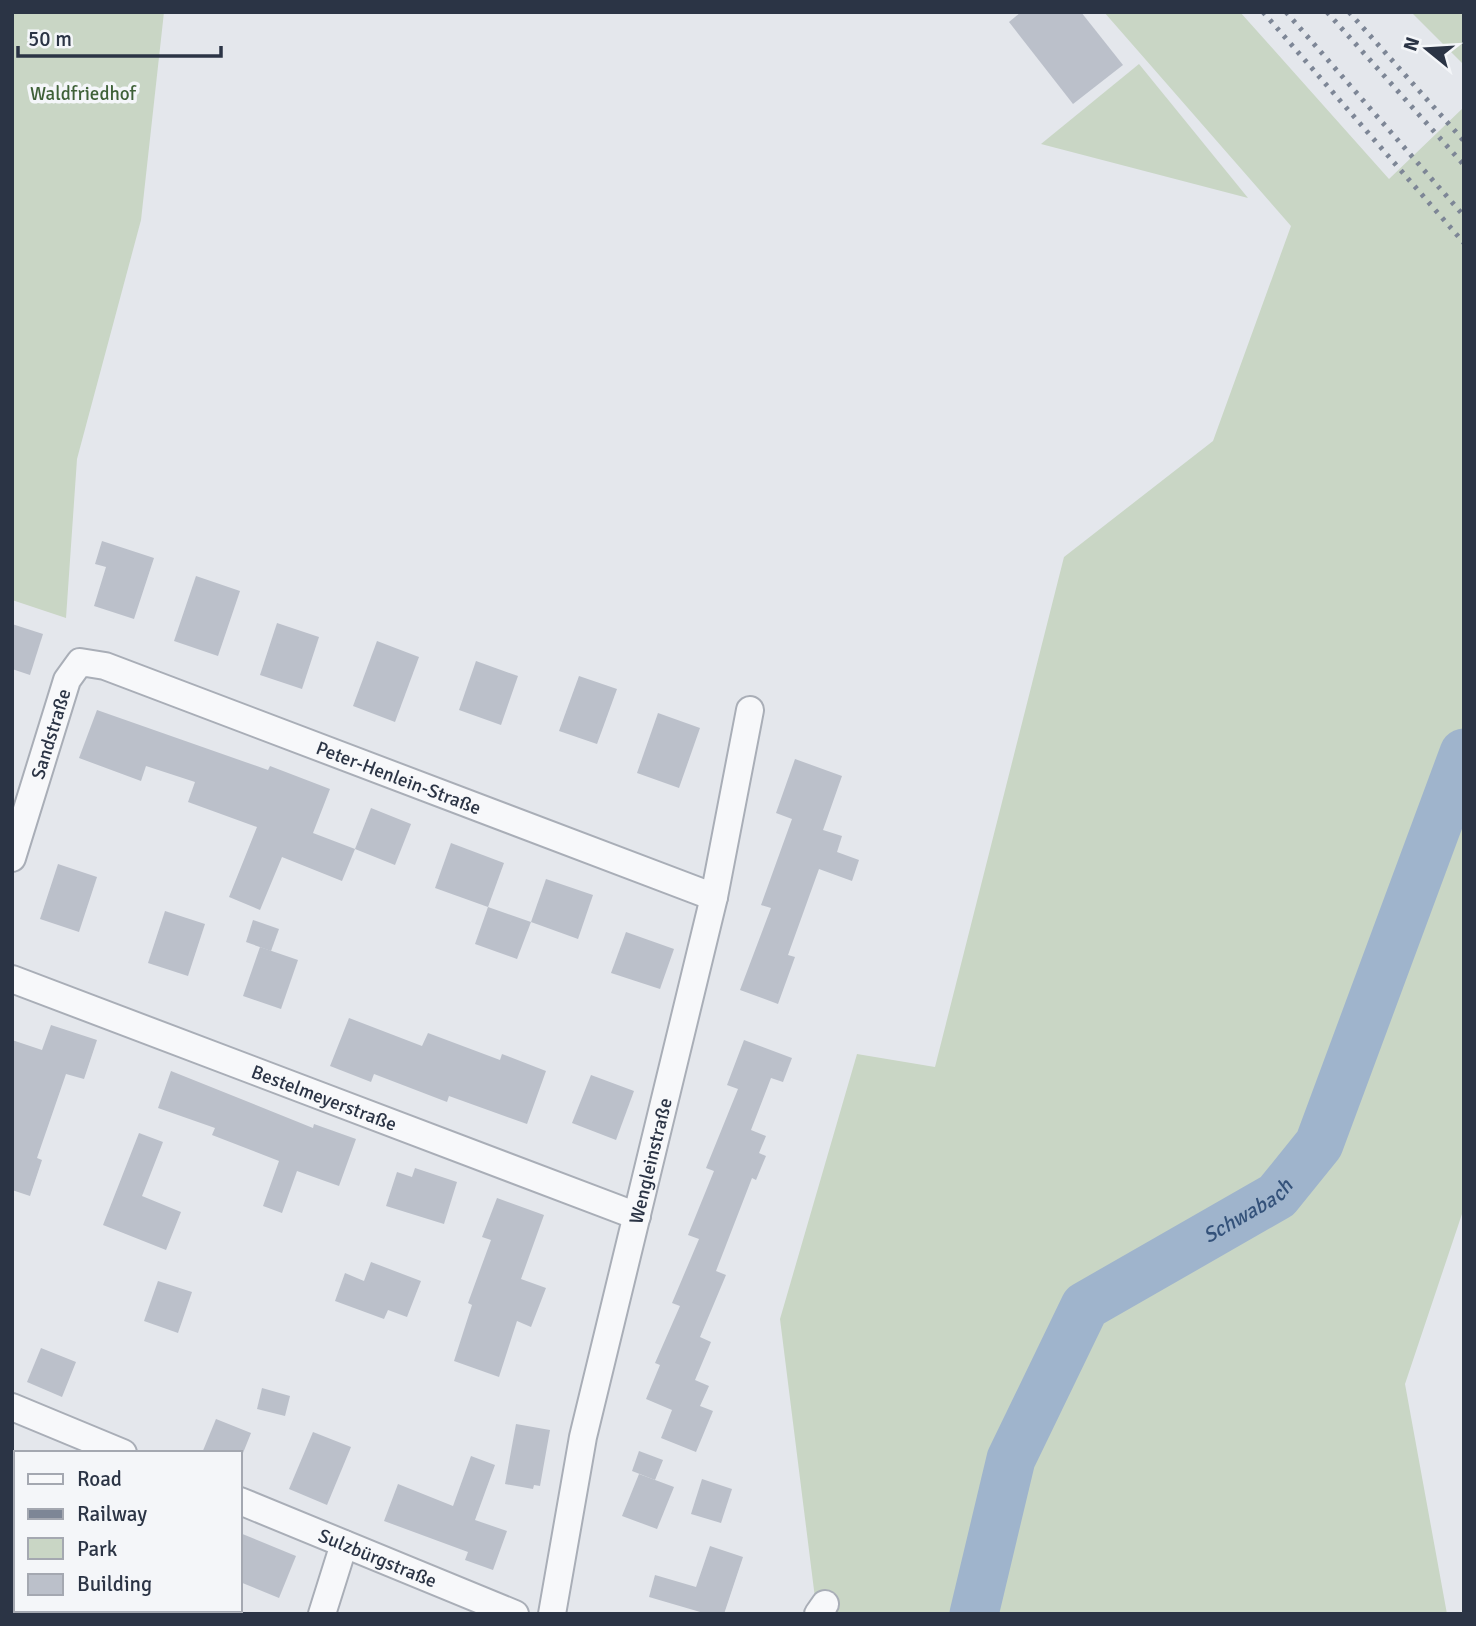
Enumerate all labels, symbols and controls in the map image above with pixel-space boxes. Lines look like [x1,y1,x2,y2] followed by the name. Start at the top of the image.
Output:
[18,14,220,58] scale bar
[1392,14,1462,84] north arrow
[28,26,72,52] text: 50 m
[1398,34,1425,54] text: N
[30,82,138,106] park label: Waldfriedhof
[26,686,77,782] street label: Sandstraße
[313,736,484,821] street label: Peter-Henlein-Straße
[248,1060,400,1137] street label: Bestelmeyerstraße
[624,1096,678,1226] street label: Wengleinstraße
[1198,1173,1299,1249] water label: Schwabach
[14,1451,242,1612] legend
[77,1466,122,1492] text: Road
[77,1501,147,1527] text: Railway
[315,1524,440,1594] street label: Sulzbürgstraße
[77,1536,118,1562] text: Park
[77,1571,152,1597] text: Building

